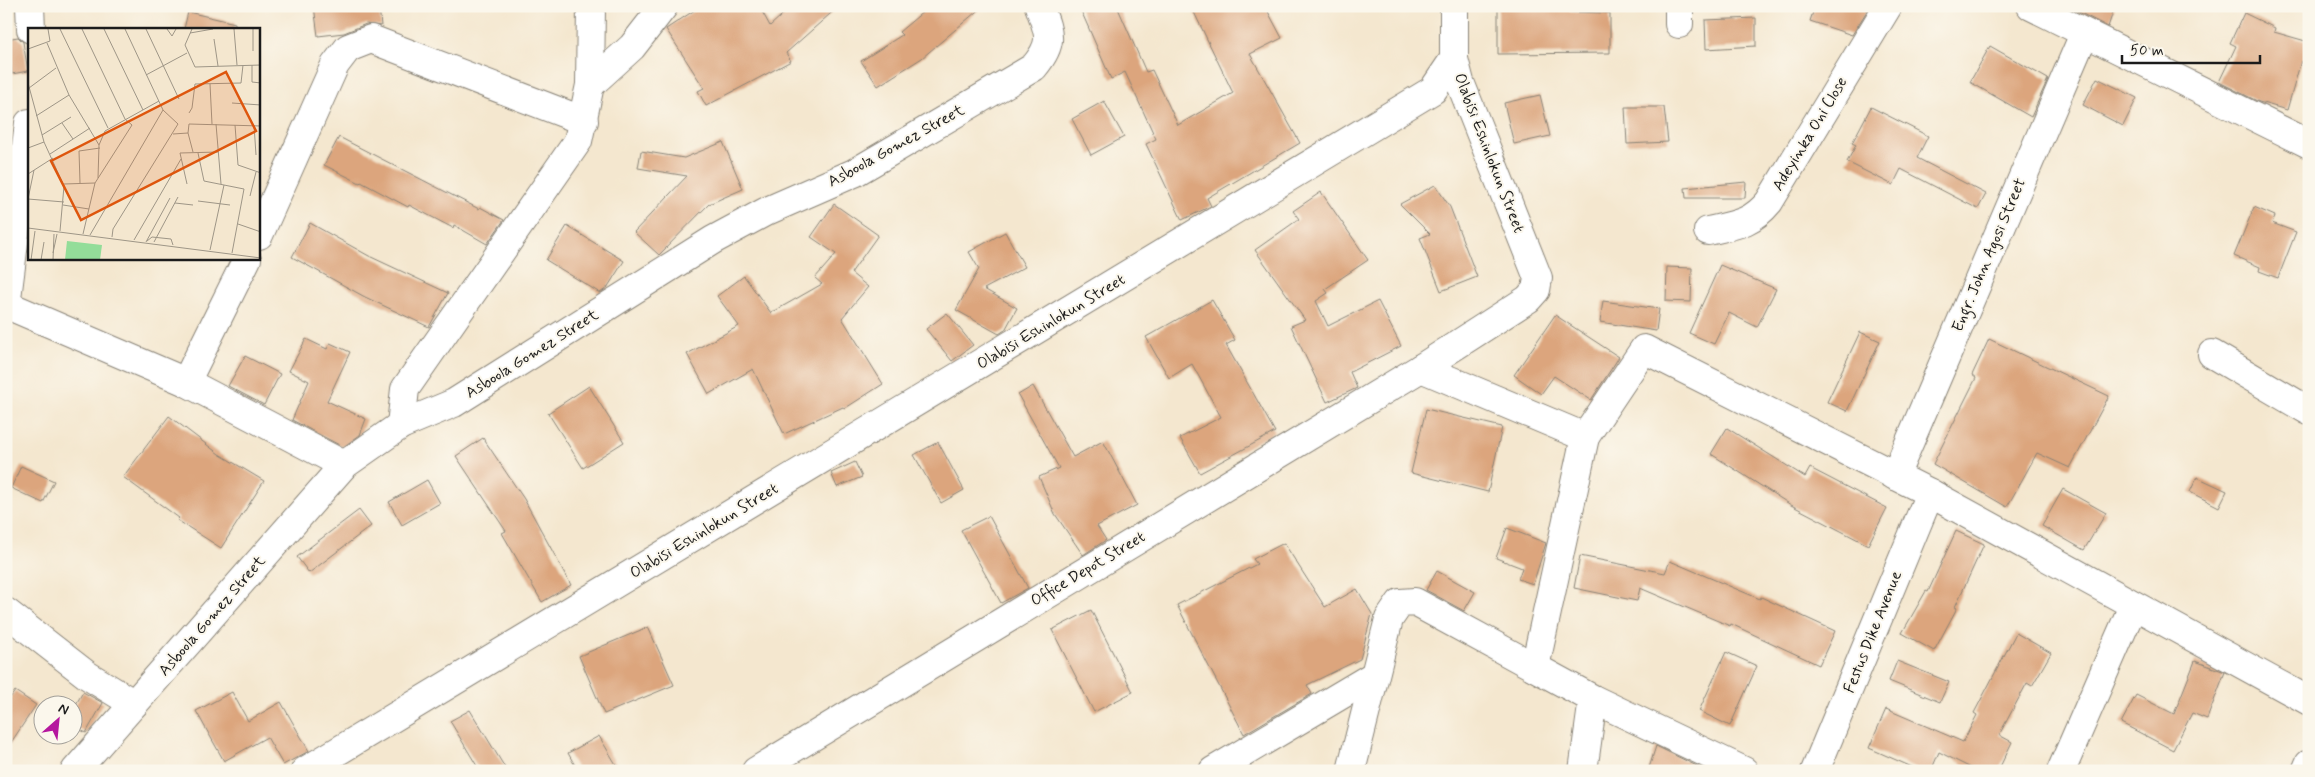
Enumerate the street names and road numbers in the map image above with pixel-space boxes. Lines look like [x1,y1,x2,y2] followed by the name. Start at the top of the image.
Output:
[1449,70,1529,236] street label: Olabisi Eshinlokun Street
[1768,73,1852,195] street label: Adeyinka Oni Close
[824,99,969,192] street label: Asboola Gomez Street
[1947,174,2032,336] street label: Engr. John Agosi Street
[973,269,1129,375] street label: Olabisi Eshinlokun Street
[462,304,603,403] street label: Asboola Gomez Street
[626,478,782,584] street label: Olabisi Eshinlokun Street
[1027,527,1149,611] street label: Office Depot Street
[154,551,271,681] street label: Asboola Gomez Street
[1839,568,1907,696] street label: Festus Dike Avenue

